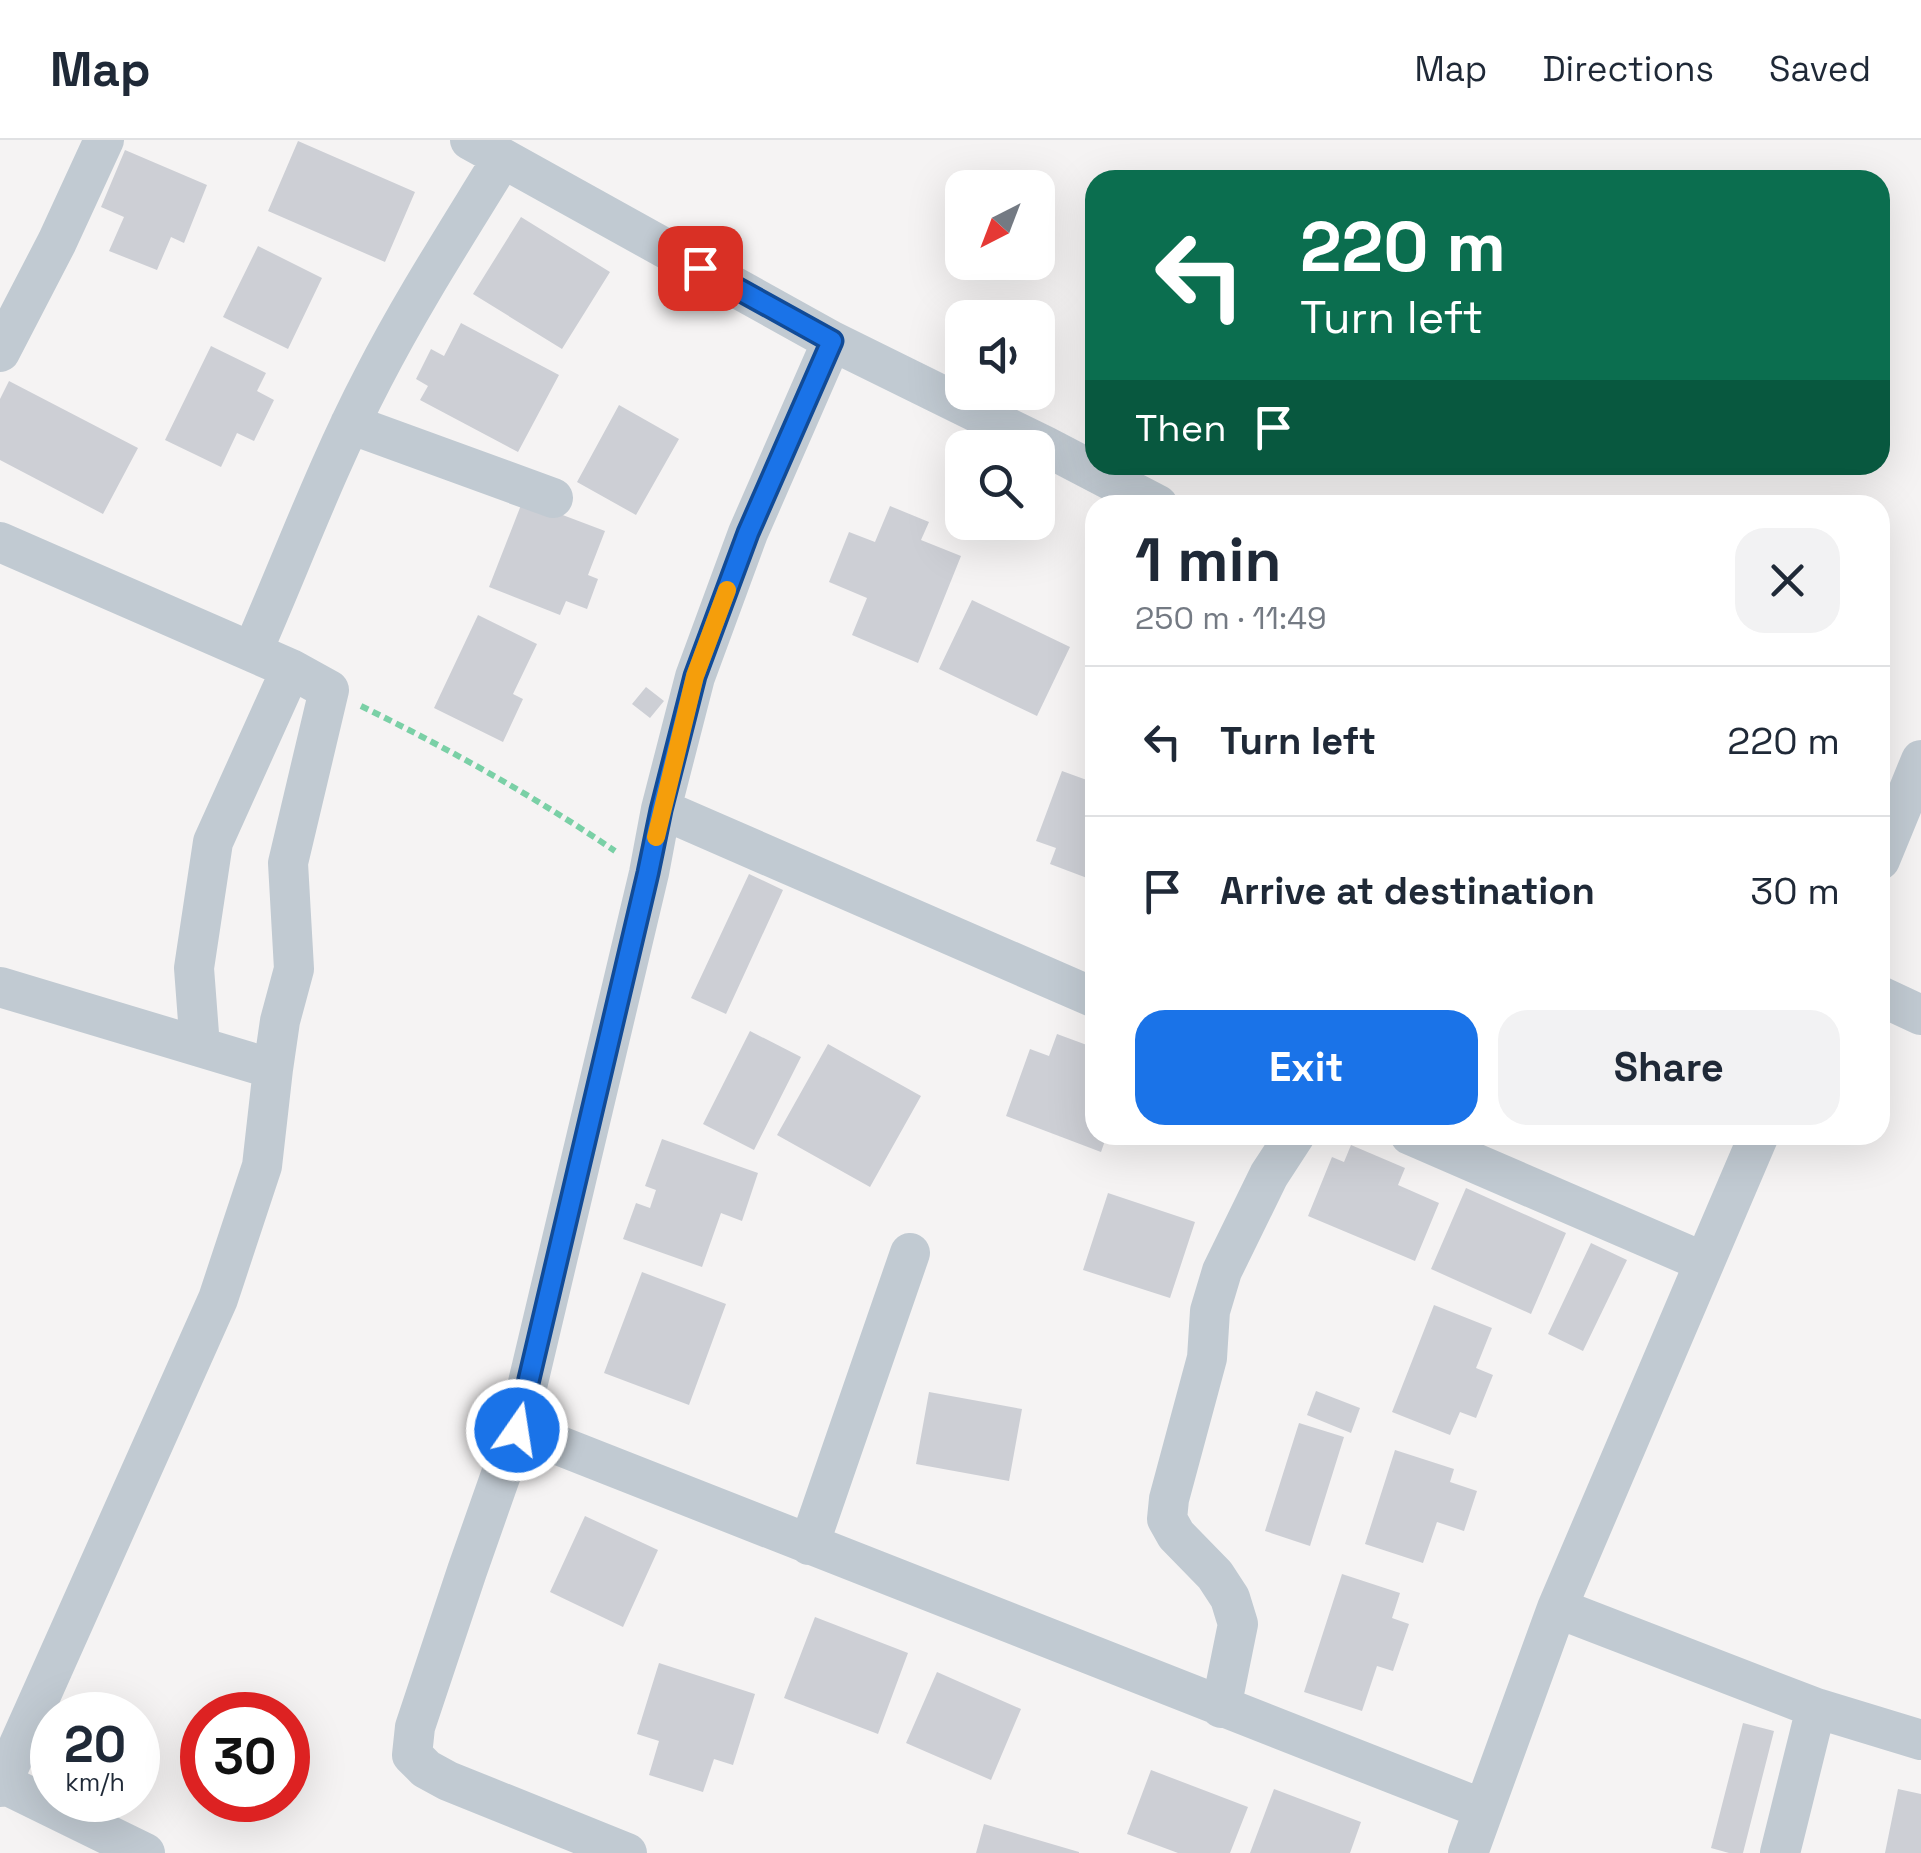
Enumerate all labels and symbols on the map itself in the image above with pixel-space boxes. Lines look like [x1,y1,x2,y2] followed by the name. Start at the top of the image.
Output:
[945,170,1055,280] north arrow
[658,226,743,311] pin
[465,1378,569,1482] position arrow
[180,1692,310,1822] speed limit sign: 30

